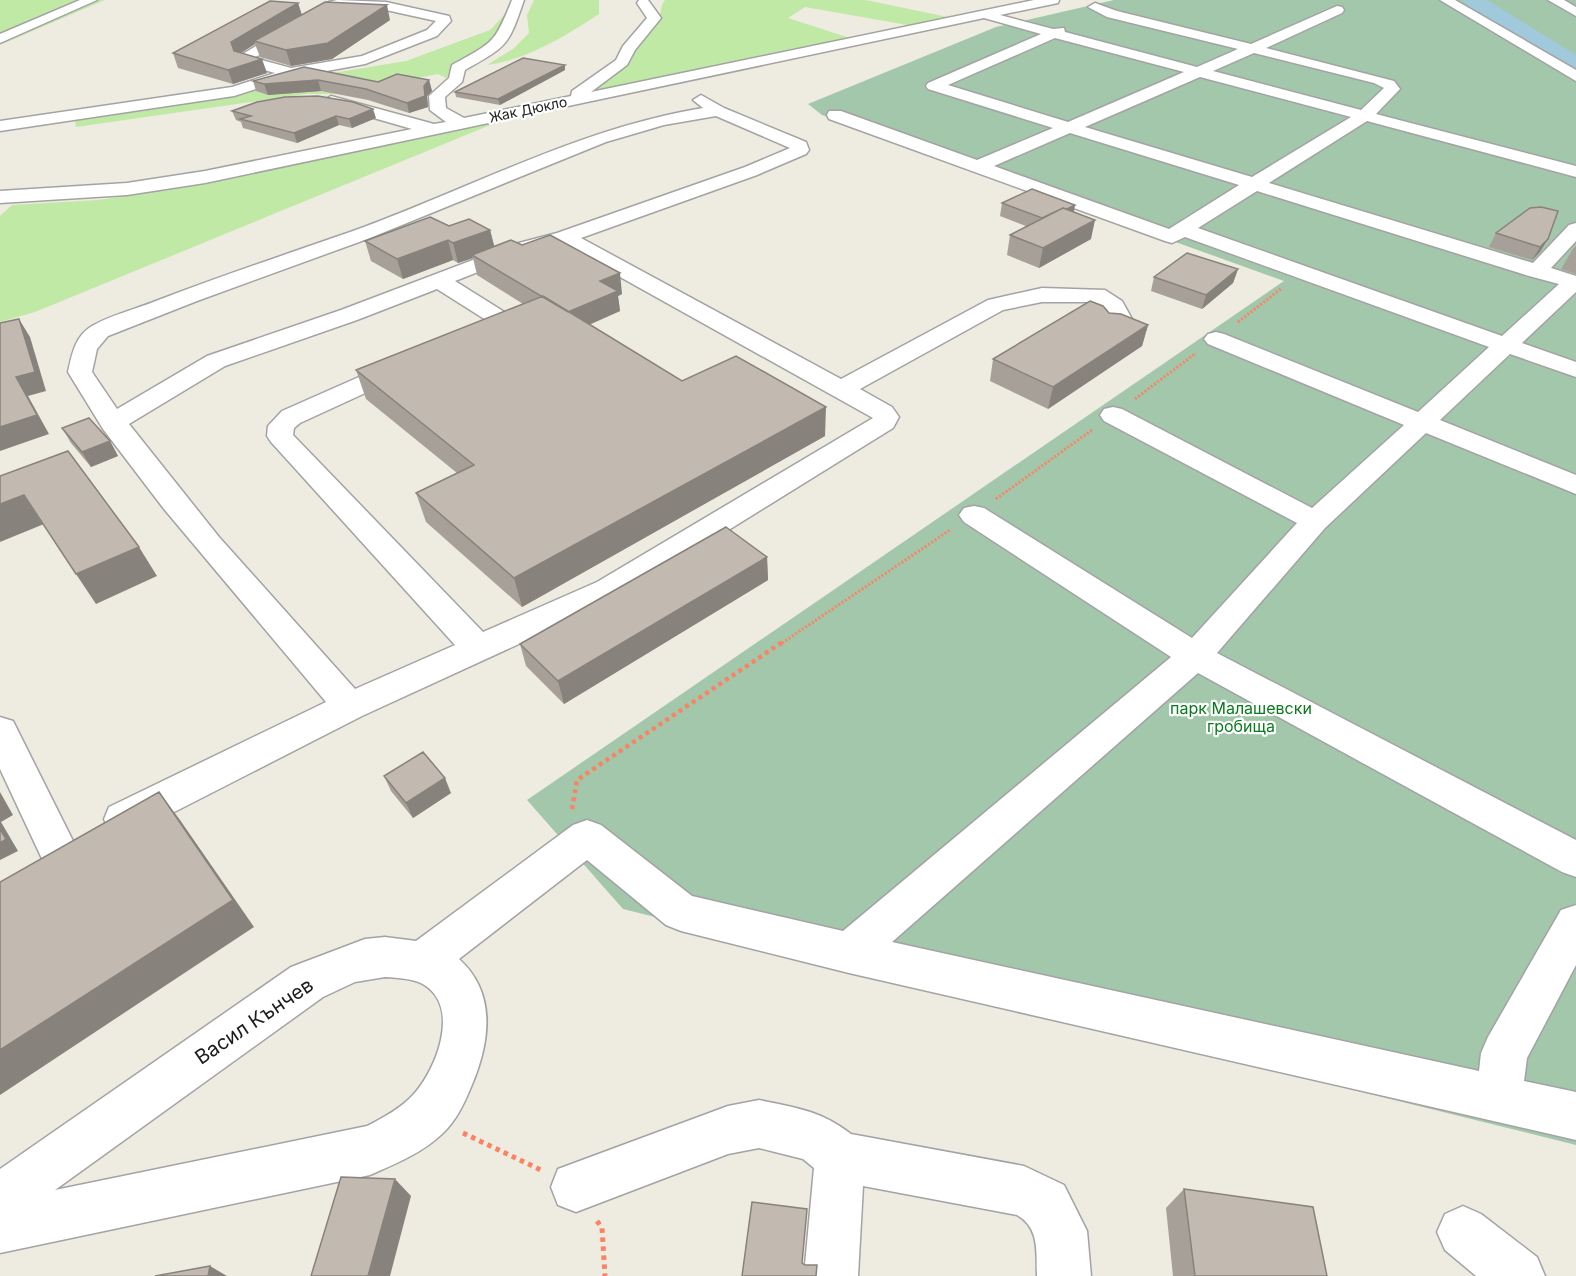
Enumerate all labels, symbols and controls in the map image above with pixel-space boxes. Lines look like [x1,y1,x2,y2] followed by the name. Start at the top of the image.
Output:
[487,92,569,126] street label: Жак Дюкло
[1170,698,1312,736] park label: парк Малашевски гробища
[190,973,318,1069] street label: Васил Кънчев

